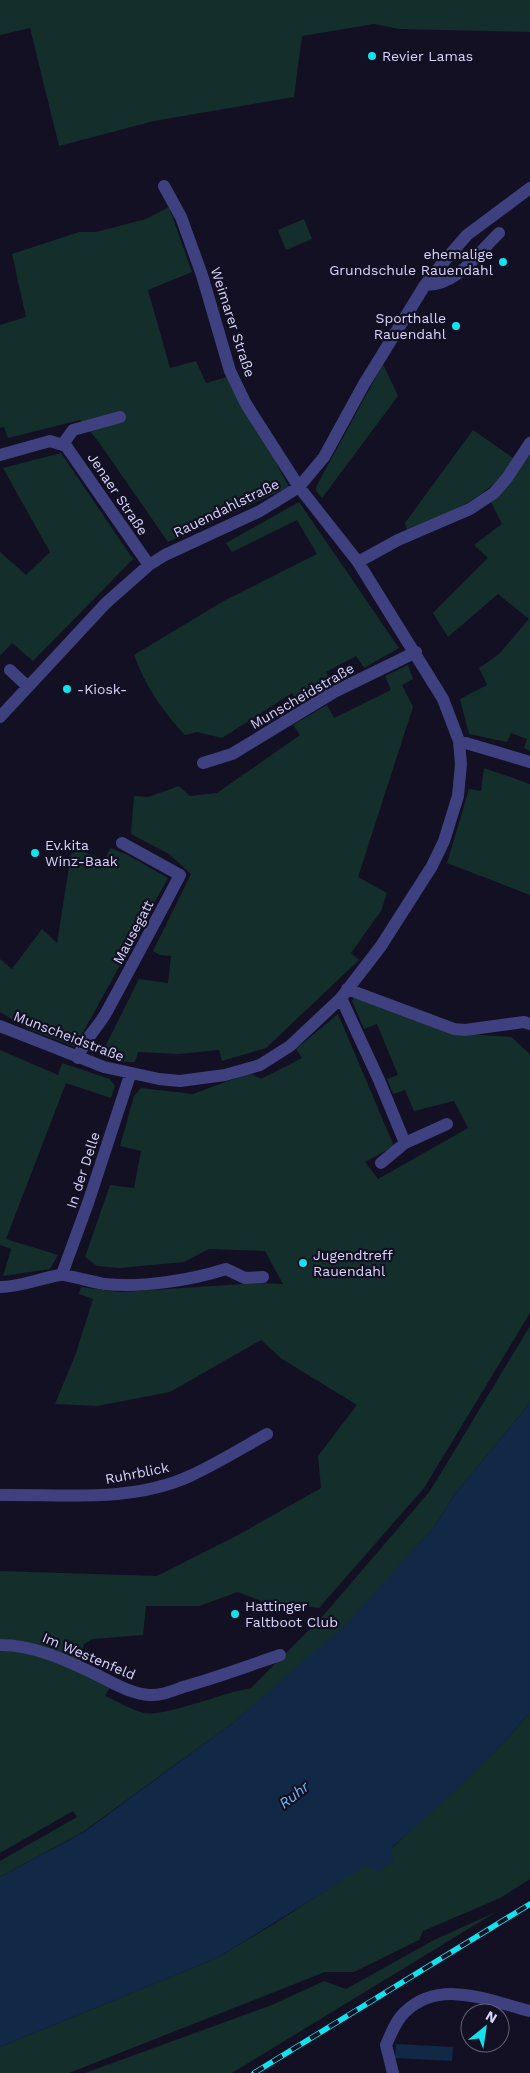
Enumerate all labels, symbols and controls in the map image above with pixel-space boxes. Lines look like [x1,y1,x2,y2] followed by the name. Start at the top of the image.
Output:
[382,48,473,64] place label: Revier Lamas
[366,50,378,62] marker: Revier Lamas
[329,246,494,278] place label: ehemalige Grundschule Rauendahl
[497,256,509,268] marker: ehemalige Grundschule Rauendahl
[208,265,258,379] street label: Weimarer Straße
[374,310,447,342] place label: Sporthalle Rauendahl
[450,320,462,332] marker: Sporthalle Rauendahl
[85,450,151,538] street label: Jenaer Straße
[171,475,281,541] street label: Rauendahlstraße
[247,660,357,732] street label: Munscheidstraße
[77,681,127,697] place label: -Kiosk-
[61,683,73,695] marker: -Kiosk-
[45,837,118,869] place label: Ev.kita Winz-Baak
[29,847,41,859] marker: Ev.kita Winz-Baak
[110,897,157,967] street label: Mausegatt
[12,1008,126,1064] street label: Munscheidstraße
[63,1130,103,1210] street label: In der Delle
[313,1247,393,1279] place label: Jugendtreff Rauendahl
[297,1257,309,1269] marker: Jugendtreff Rauendahl
[104,1459,170,1487] street label: Ruhrblick
[245,1598,338,1630] place label: Hattinger Faltboot Club
[229,1608,241,1620] marker: Hattinger Faltboot Club
[40,1629,138,1683] street label: Im Westenfeld
[275,1777,314,1812] water label: Ruhr
[460,2003,510,2053] north arrow
[483,2007,500,2026] text: N

